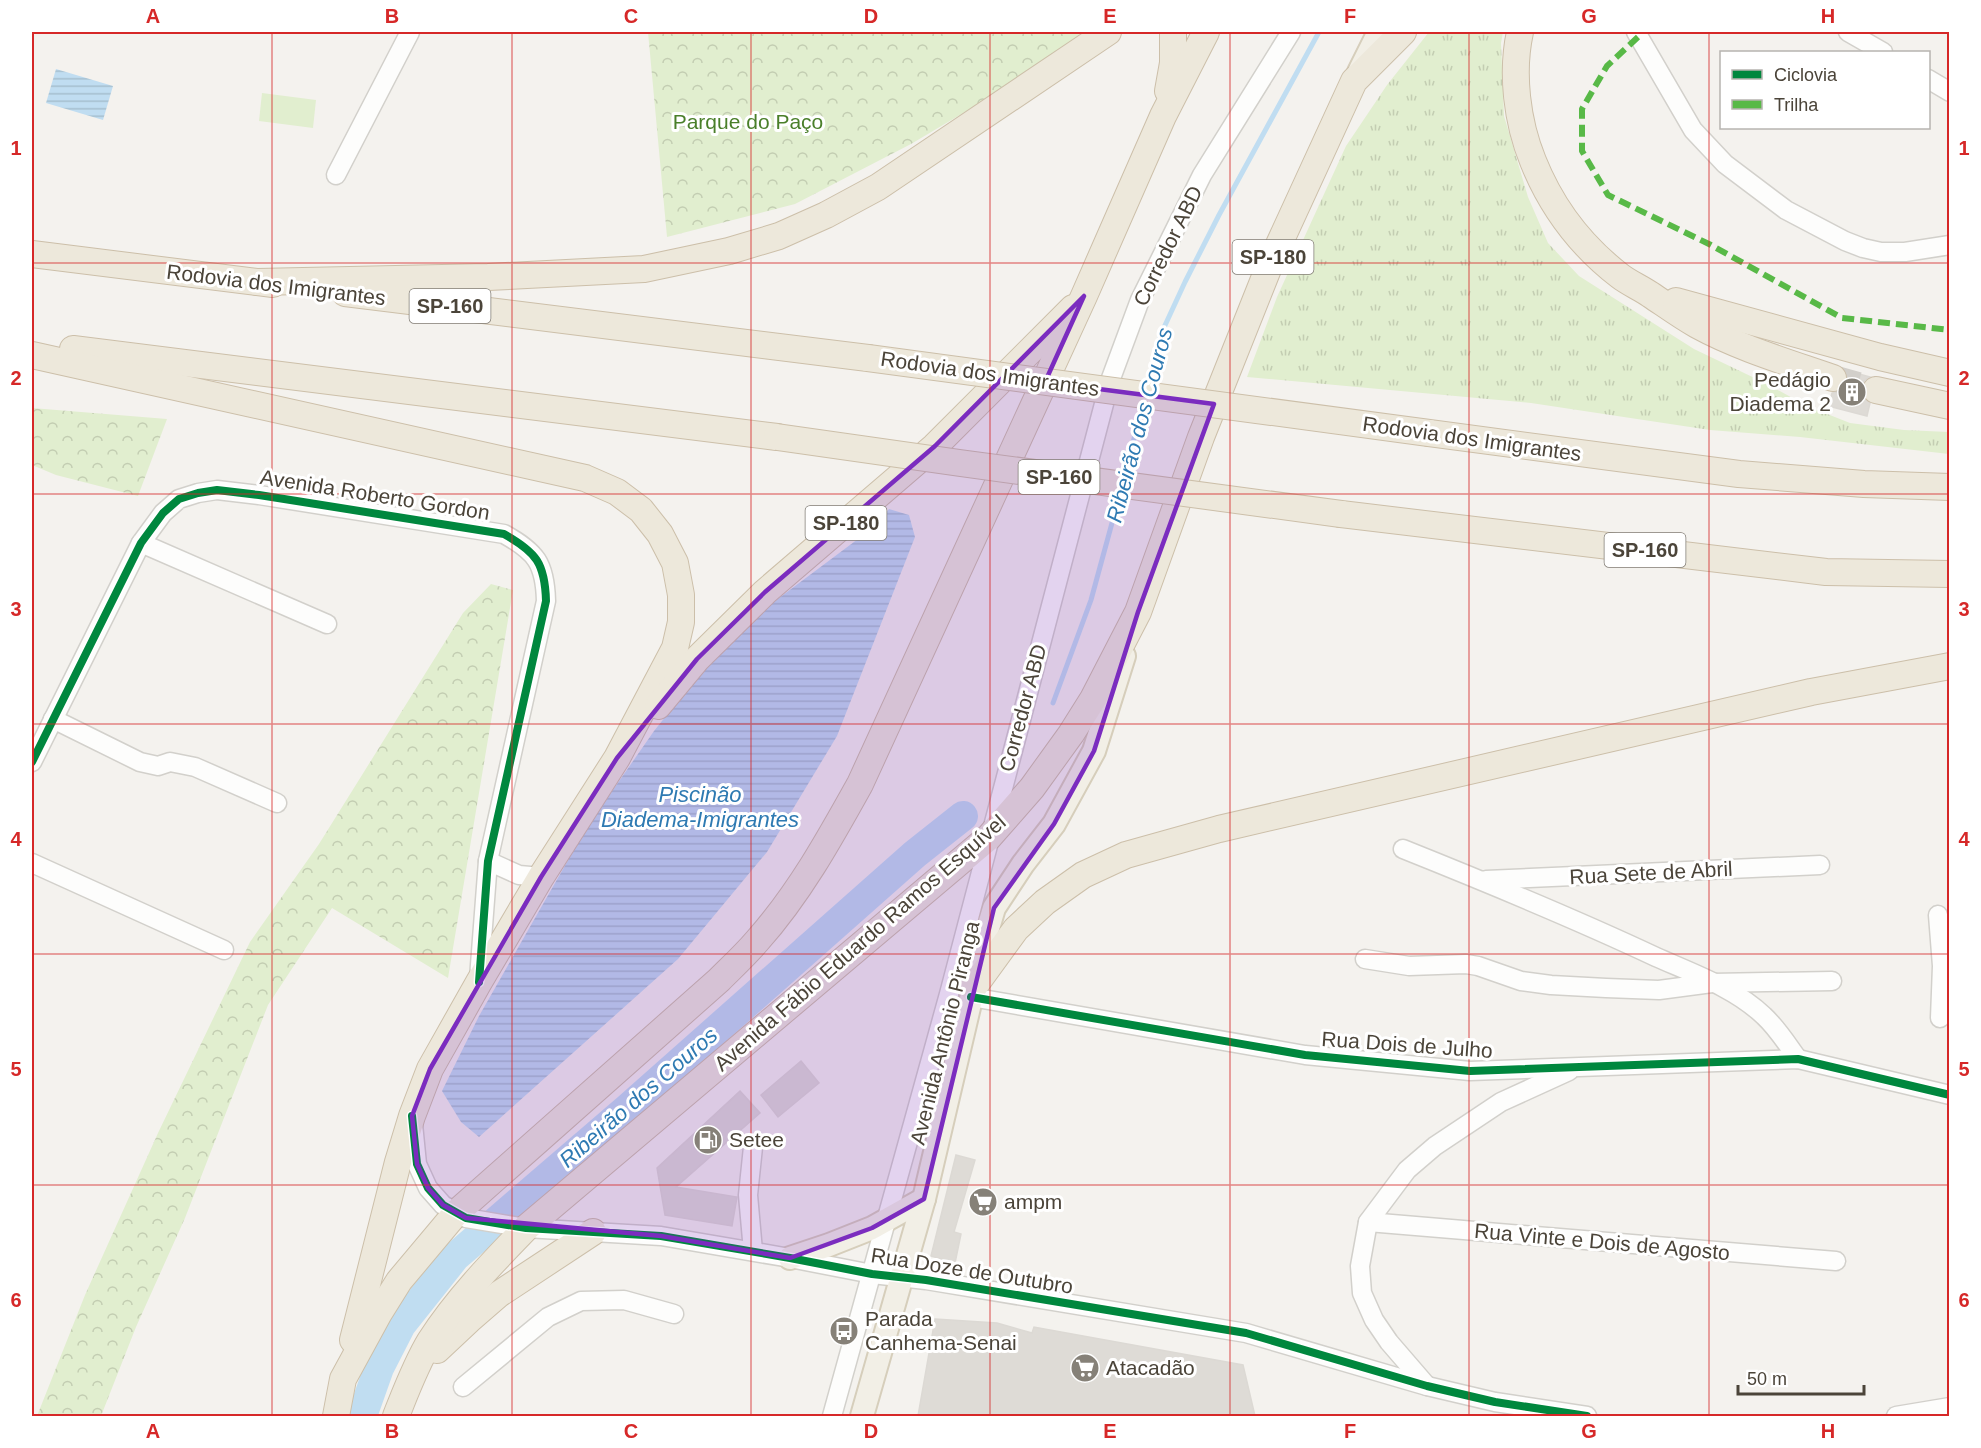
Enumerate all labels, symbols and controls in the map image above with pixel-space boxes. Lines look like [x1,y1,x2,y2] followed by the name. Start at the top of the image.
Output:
[146,5,160,27] text: A
[385,5,399,27] text: B
[624,5,638,27] text: C
[864,5,878,27] text: D
[1103,5,1117,27] text: E
[1344,5,1356,27] text: F
[1581,5,1597,27] text: G
[1821,5,1835,27] text: H
[1720,51,1930,129] legend
[1774,65,1838,85] text: Ciclovia
[1774,95,1819,115] text: Trilha
[673,110,823,133] park label: Parque do Paço
[10,137,22,159] text: 1
[1958,137,1970,159] text: 1
[1129,182,1207,310] street label: Corredor ABD
[1232,240,1314,274] road number: SP-180
[165,260,387,309] street label: Rodovia dos Imigrantes
[410,289,490,323] road number: SP-160
[1101,325,1178,525] water label: Ribeirão dos Couros
[879,347,1101,400] street label: Rodovia dos Imigrantes
[10,367,22,389] text: 2
[1958,367,1970,389] text: 2
[1729,368,1831,415] place label: Pedágio Diadema 2
[1836,376,1868,408] building icon: Pedágio Diadema 2
[1361,412,1583,465] street label: Rodovia dos Imigrantes
[1018,460,1100,494] road number: SP-160
[259,465,491,524] street label: Avenida Roberto Gordon
[806,506,886,540] road number: SP-180
[1604,533,1686,567] road number: SP-160
[10,598,22,620] text: 3
[1958,598,1970,620] text: 3
[994,642,1051,774] street label: Corredor ABD
[601,782,799,832] water label: Piscinão Diadema-Imigrantes
[710,810,1010,1075] street label: Avenida Fábio Eduardo Ramos Esquível
[10,828,22,850] text: 4
[1958,828,1970,850] text: 4
[1569,857,1733,888] street label: Rua Sete de Abril
[906,918,984,1147] street label: Avenida Antônio Piranga
[554,1022,722,1173] water label: Ribeirão dos Couros
[1321,1027,1493,1062] street label: Rua Dois de Julho
[10,1058,22,1080] text: 5
[1958,1058,1970,1080] text: 5
[692,1124,724,1156] fuel station icon: Setee
[729,1128,784,1151] place label: Setee
[967,1186,999,1218] supermarket icon: ampm
[1004,1190,1062,1213] place label: ampm
[1473,1219,1731,1264] street label: Rua Vinte e Dois de Agosto
[869,1243,1075,1298] street label: Rua Doze de Outubro
[10,1289,22,1311] text: 6
[1958,1289,1970,1311] text: 6
[865,1307,1017,1354] place label: Parada Canhema-Senai
[828,1315,860,1347] bus stop icon: Parada Canhema-Senai
[1069,1352,1101,1384] supermarket icon: Atacadão
[1106,1356,1195,1379] place label: Atacadão
[1738,1358,1864,1396] scale bar
[1747,1369,1787,1389] text: 50 m
[146,1420,160,1442] text: A
[385,1420,399,1442] text: B
[624,1420,638,1442] text: C
[864,1420,878,1442] text: D
[1103,1420,1117,1442] text: E
[1344,1420,1356,1442] text: F
[1581,1420,1597,1442] text: G
[1821,1420,1835,1442] text: H

